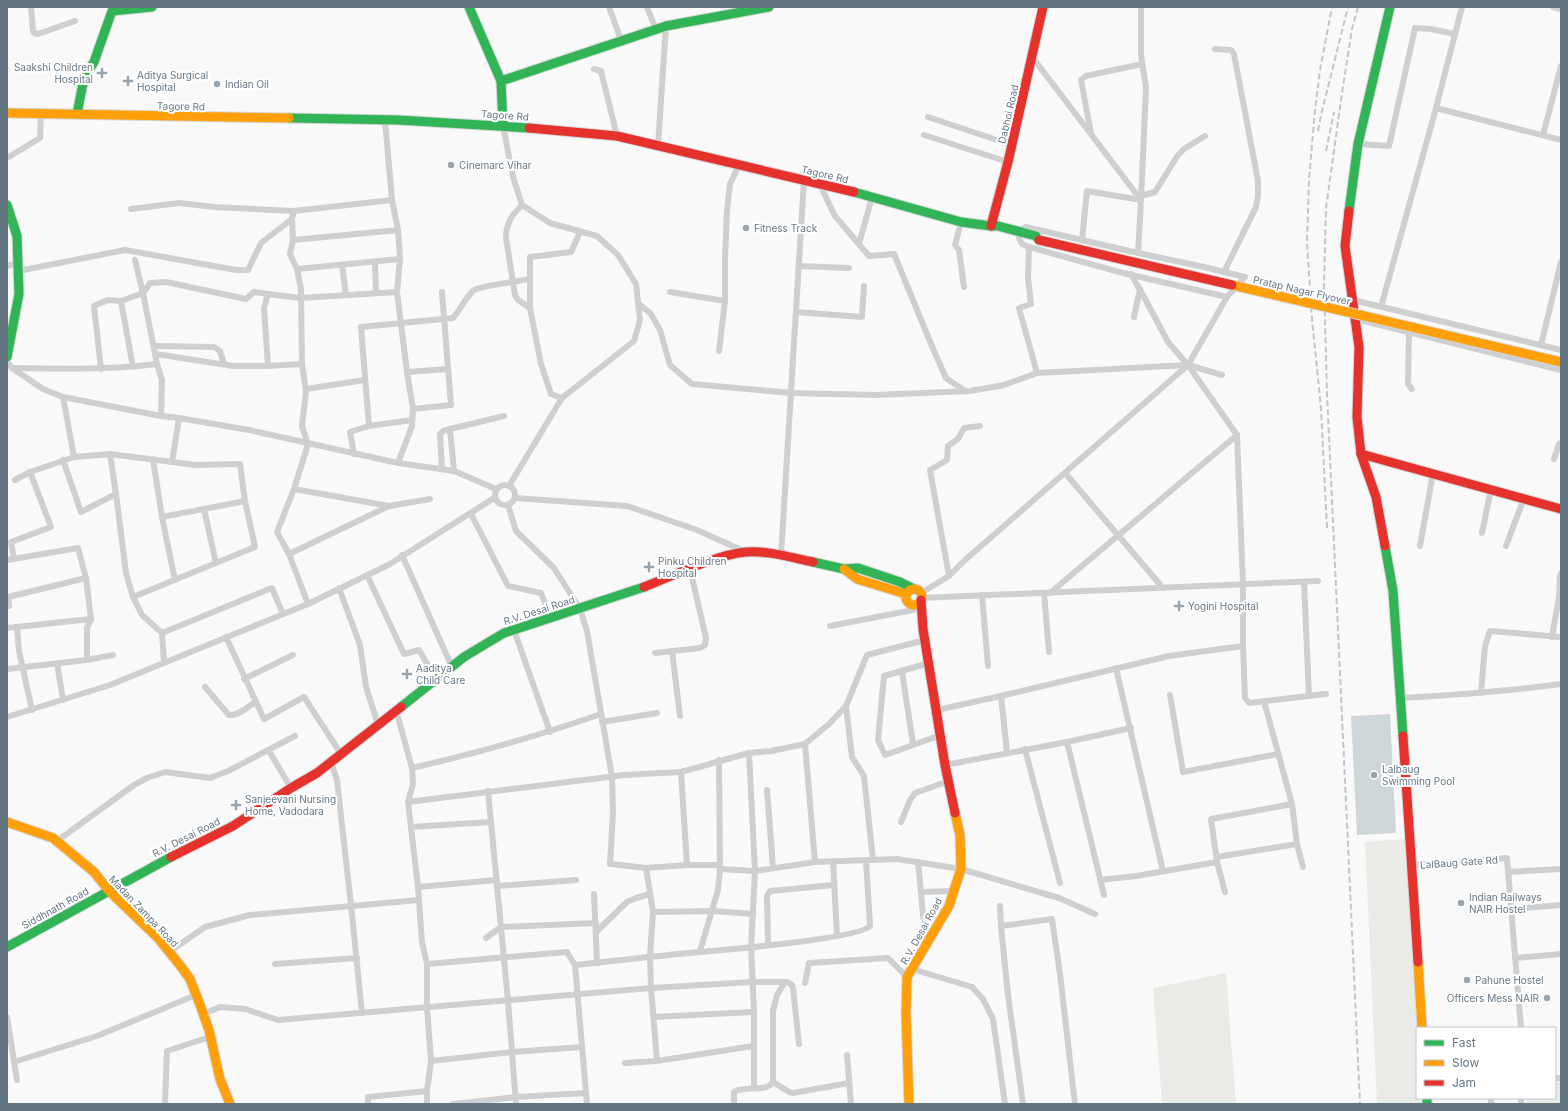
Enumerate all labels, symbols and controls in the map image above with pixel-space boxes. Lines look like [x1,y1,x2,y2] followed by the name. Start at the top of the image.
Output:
[14,61,93,85] place label: Saakshi Children Hospital
[96,67,108,79] marker: Saakshi Children Hospital
[137,69,208,93] place label: Aditya Surgical Hospital
[122,75,134,87] marker: Aditya Surgical Hospital
[225,78,269,90] place label: Indian Oil
[212,79,222,89] marker: Indian Oil
[995,83,1021,145] street label: Dabhoi Road
[157,100,205,112] street label: Tagore Rd
[481,107,529,123] street label: Tagore Rd
[459,159,532,171] place label: Cinemarc Vihar
[446,160,456,170] marker: Cinemarc Vihar
[800,163,850,185] street label: Tagore Rd
[754,222,818,234] place label: Fitness Track
[741,223,751,233] marker: Fitness Track
[1252,273,1352,307] street label: Pratap Nagar Flyover
[658,555,727,579] place label: Pinku Children Hospital
[643,561,655,573] marker: Pinku Children Hospital
[502,593,576,627] street label: R.V. Desai Road
[1173,600,1185,612] marker: Yogini Hospital
[1188,600,1258,612] place label: Yogini Hospital
[416,662,466,686] place label: Aaditya Child Care
[401,668,413,680] marker: Aaditya Child Care
[1382,763,1455,787] place label: Lalbaug Swimming Pool
[1369,770,1379,780] marker: Lalbaug Swimming Pool
[245,793,336,817] place label: Sanjeevani Nursing Home, Vadodara
[230,799,242,811] marker: Sanjeevani Nursing Home, Vadodara
[150,815,222,859] street label: R.V. Desai Road
[1420,853,1498,871] street label: LalBaug Gate Rd
[107,873,181,949] street label: Madan Zampa Road
[19,885,91,931] street label: Siddhnath Road
[1469,891,1542,915] place label: Indian Railways NAIR Hostel
[898,896,944,966] street label: R.V. Desai Road
[1456,898,1466,908] marker: Indian Railways NAIR Hostel
[1475,974,1544,986] place label: Pahune Hostel
[1462,975,1472,985] marker: Pahune Hostel
[1447,992,1540,1004] place label: Officers Mess NAIR
[1542,993,1552,1003] marker: Officers Mess NAIR
[1416,1027,1556,1099] legend
[1452,1035,1476,1050] text: Fast
[1452,1055,1480,1070] text: Slow
[1452,1075,1476,1090] text: Jam

